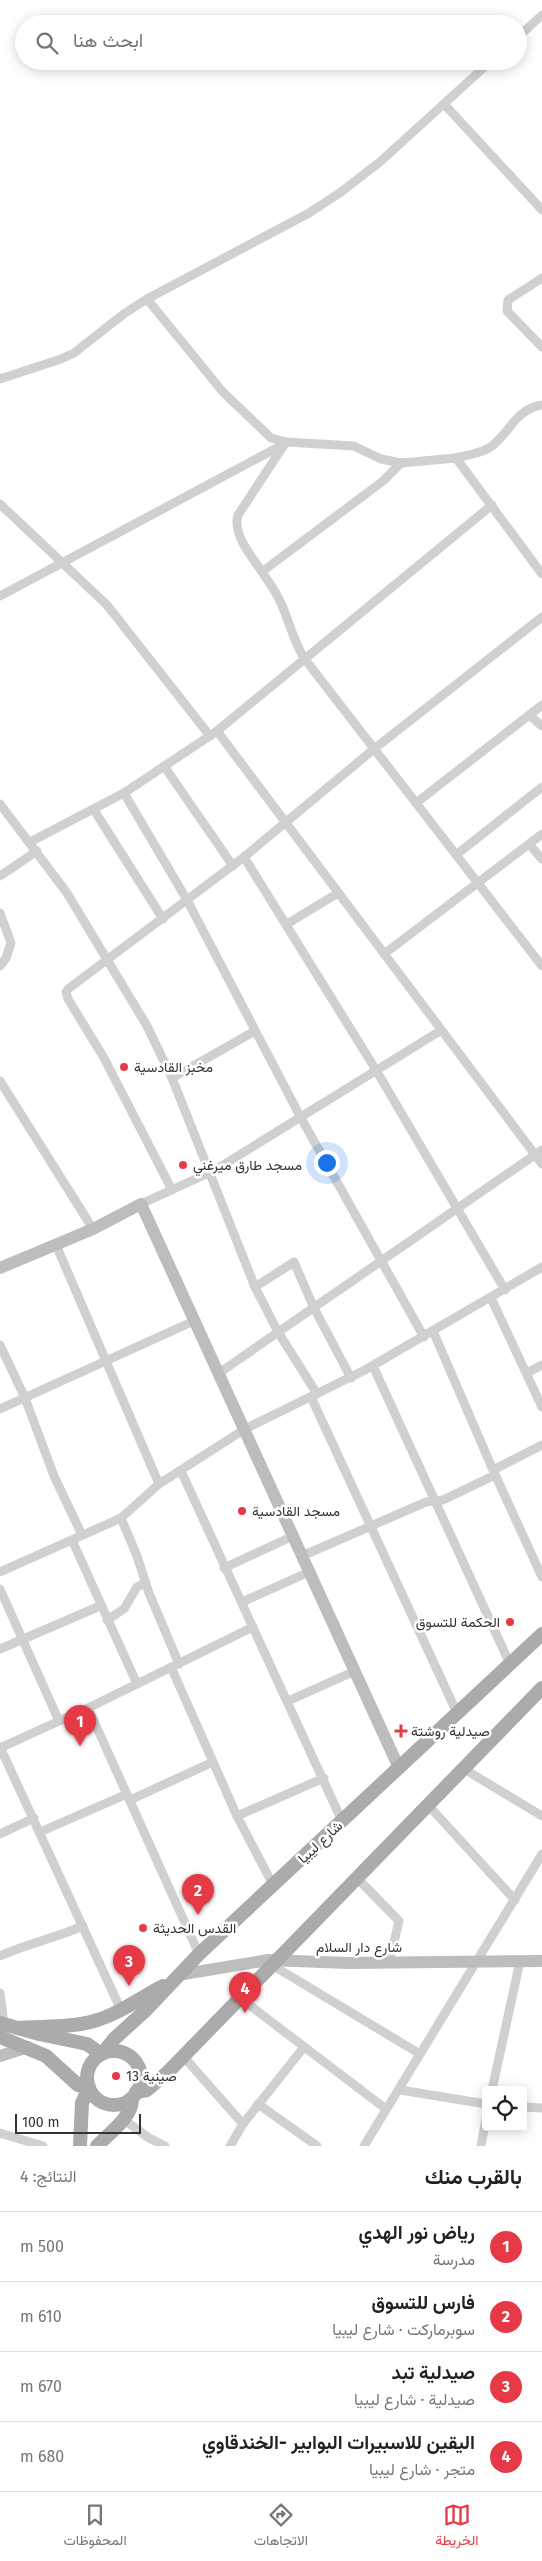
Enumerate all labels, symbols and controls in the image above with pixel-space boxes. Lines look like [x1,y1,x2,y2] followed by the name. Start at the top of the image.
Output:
[15,15,527,70] search box
[33,29,61,57] icon: search
[73,29,143,52] text: ابحث هنا
[134,1059,213,1076] place label: مخبز القادسية
[118,1061,130,1073] marker: مخبز القادسية
[314,1150,340,1176] your location
[193,1157,302,1177] place label: مسجد طارق ميرغني
[177,1159,189,1171] marker: مسجد طارق ميرغني
[252,1503,340,1520] place label: مسجد القادسية
[236,1505,248,1517] marker: مسجد القادسية
[416,1614,500,1631] place label: الحكمة للتسوق
[504,1616,516,1628] marker: الحكمة للتسوق
[64,1705,96,1746] pin: 1
[411,1723,490,1740] place label: صيدلية روشتة
[395,1725,407,1737] marker: صيدلية روشتة
[295,1818,347,1869] street label: شارع ليبيا
[182,1874,214,1915] pin: 2
[153,1920,236,1937] place label: القدس الحديثة
[137,1922,149,1934] marker: القدس الحديثة
[316,1939,402,1958] street label: شارع دار السلام
[113,1945,145,1986] pin: 3
[229,1972,261,2013] pin: 4
[126,2068,177,2085] place label: صينية 13
[110,2070,122,2082] marker: صينية 13
[482,2086,527,2131] map controls
[482,2086,527,2131] button: locate
[15,2111,141,2134] scale bar
[22,2114,59,2131] text: 100 m
[425,2164,522,2190] text: بالقرب منك
[20,2167,77,2186] text: النتائج: 4
[359,2221,475,2244] text: رياض نور الهدي
[20,2237,64,2256] text: 500 m
[502,2237,510,2256] text: 1
[433,2250,475,2269] text: مدرسة
[371,2291,475,2314] text: فارس للتسوق
[20,2307,62,2326] text: 610 m
[502,2307,510,2326] text: 2
[332,2320,475,2339] text: سوبرماركت · شارع ليبيا
[392,2361,475,2384] text: صيدلية تبد
[20,2377,62,2396] text: 670 m
[502,2377,510,2396] text: 3
[354,2390,475,2409] text: صيدلية · شارع ليبيا
[202,2431,475,2454] text: اليقين للاسبيرات البوابير -الخندقاوي
[20,2447,64,2466] text: 680 m
[501,2447,511,2466] text: 4
[369,2460,475,2479] text: متجر · شارع ليبيا
[64,2501,127,2553] tab: المحفوظات
[254,2501,308,2553] tab: الاتجاهات
[435,2501,478,2553] tab: الخريطة

